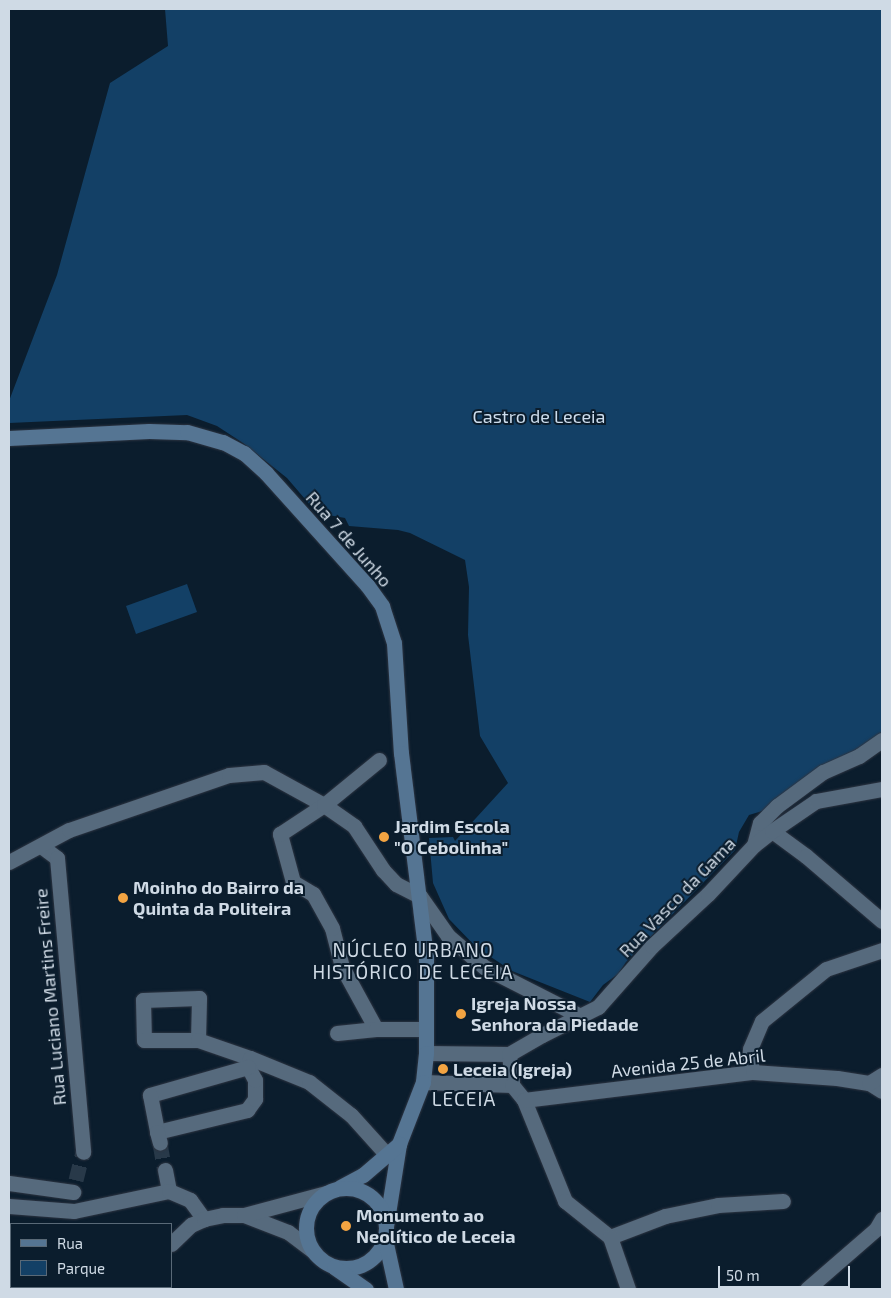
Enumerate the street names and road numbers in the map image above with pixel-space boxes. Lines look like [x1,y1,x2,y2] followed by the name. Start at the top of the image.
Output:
[301,487,397,591] street label: Rua 7 de Junho
[614,832,740,962] street label: Rua Vasco da Gama
[30,888,70,1106] street label: Rua Luciano Martins Freire
[610,1044,766,1082] street label: Avenida 25 de Abril

